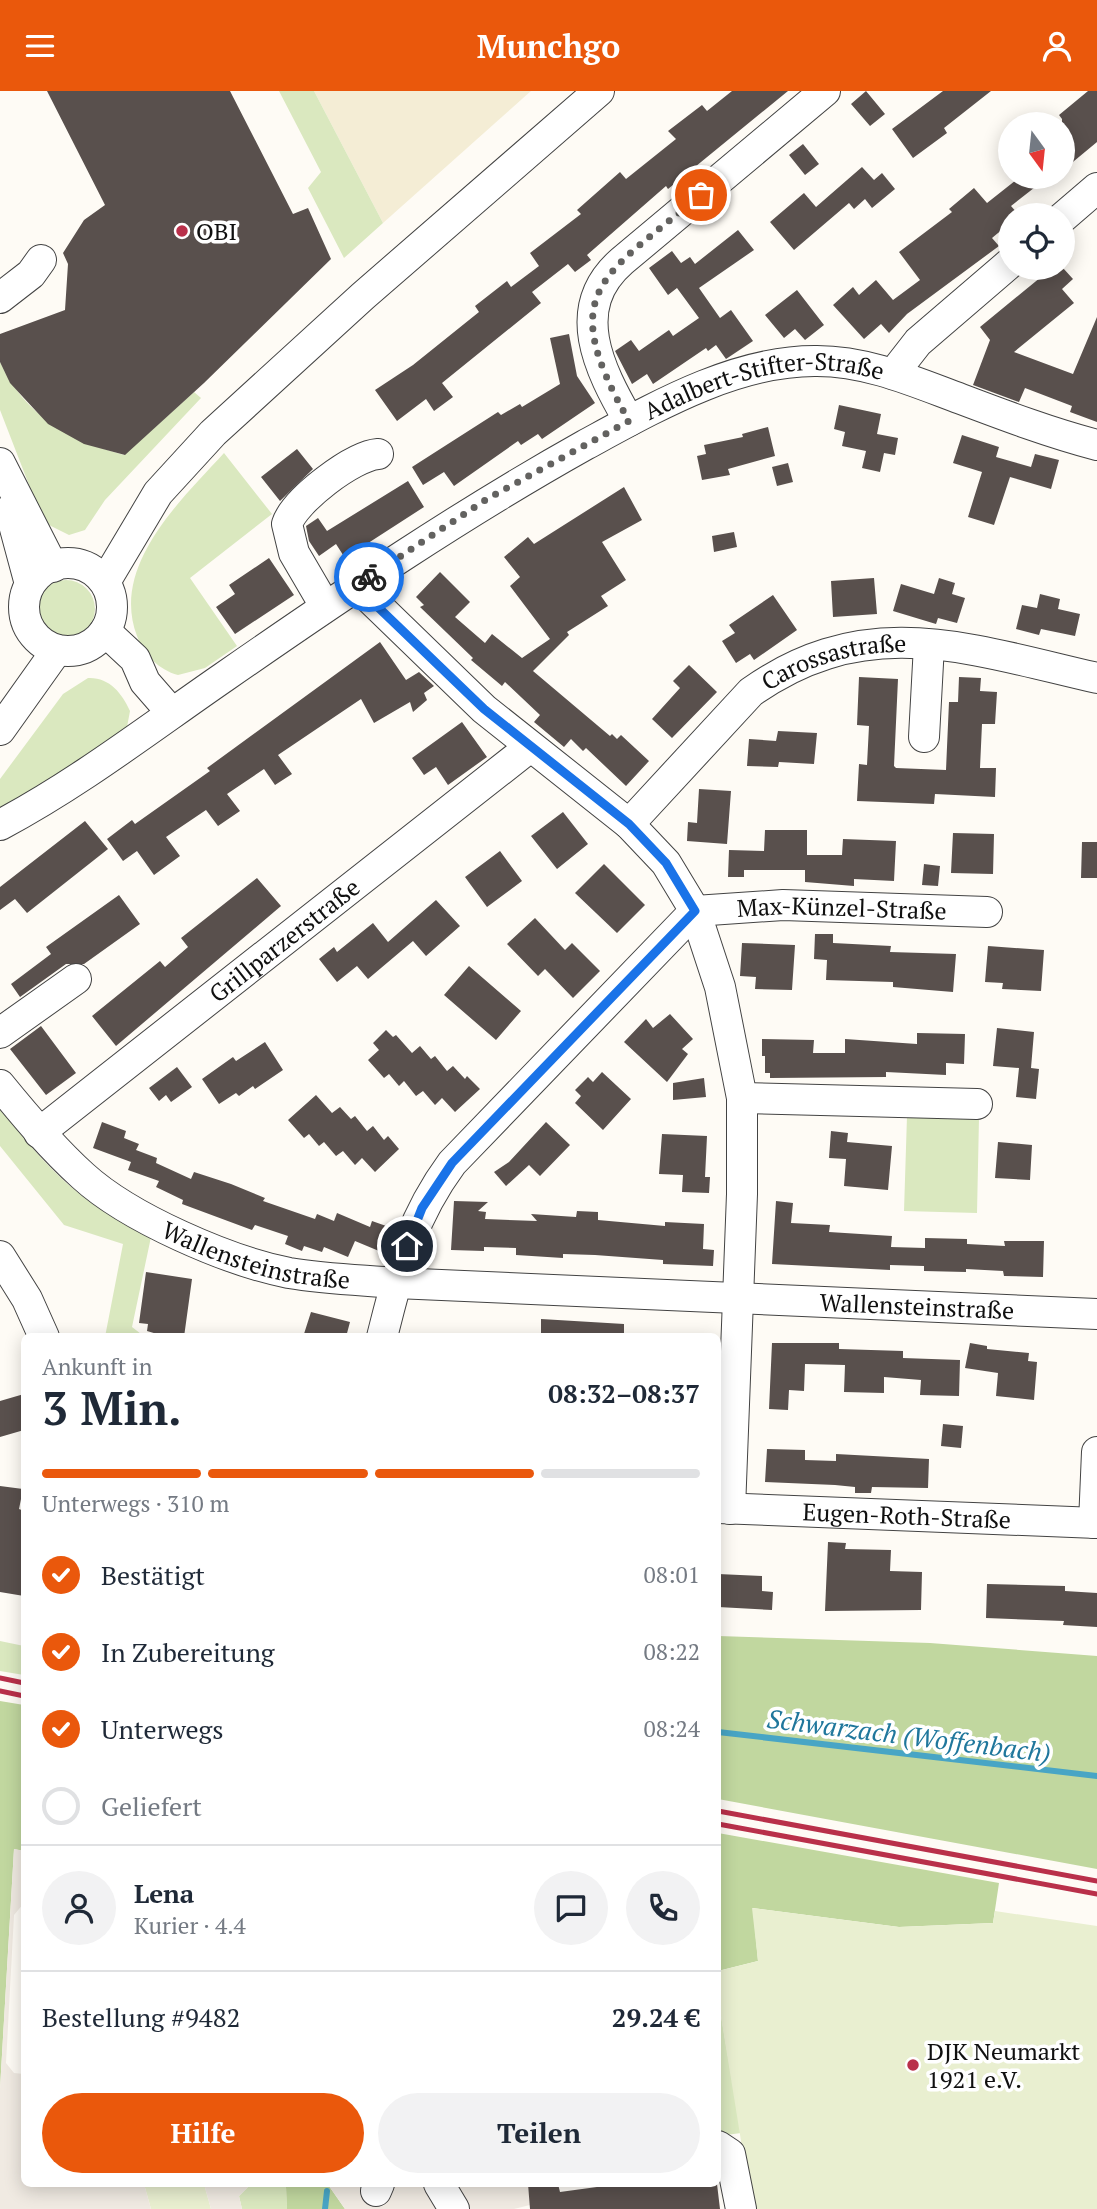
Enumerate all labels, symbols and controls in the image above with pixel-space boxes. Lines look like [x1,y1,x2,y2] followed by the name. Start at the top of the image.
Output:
[477,25,620,67] text: Munchgo
[21,27,59,65] icon: menu
[1038,27,1076,65] icon: person
[998,112,1074,189] north arrow
[998,112,1075,280] map controls
[671,165,731,225] pin
[682,176,720,214] icon: bag
[998,203,1075,280] button: locate
[196,215,237,247] place label: OBI
[174,223,190,239] marker: OBI
[638,345,888,427] street label: Adalbert-Stifter-Straße
[334,542,404,612] courier
[350,558,388,596] icon: bike
[755,627,906,697] street label: Carossastraße
[202,871,366,1009] street label: Grillparzerstraße
[736,889,947,927] street label: Max-Künzel-Straße
[157,1213,351,1296] street label: Wallensteinstraße
[377,1216,437,1276] pin
[388,1227,426,1265] icon: home
[819,1286,1015,1326] street label: Wallensteinstraße
[42,1351,152,1382] text: Ankunft in
[548,1376,700,1410] text: 08:32–08:37
[42,1377,182,1438] text: 3 Min.
[42,1488,229,1519] text: Unterwegs · 310 m
[802,1495,1012,1536] street label: Eugen-Roth-Straße
[42,1556,80,1594] icon: check
[101,1558,205,1592] text: Bestätigt
[643,1559,700,1590] text: 08:01
[42,1633,80,1671] icon: check
[101,1635,275,1669] text: In Zubereitung
[643,1636,700,1667] text: 08:22
[765,1701,1053,1769] water label: Schwarzach (Woffenbach)
[42,1710,80,1748] icon: check
[101,1712,224,1746] text: Unterwegs
[643,1713,700,1744] text: 08:24
[101,1789,202,1823] text: Geliefert
[42,1871,116,1945] button: person
[534,1871,608,1945] button: chat
[626,1871,700,1945] button: phone
[134,1876,194,1910] text: Lena
[134,1910,246,1941] text: Kurier · 4.4
[42,2000,240,2034] text: Bestellung #9482
[612,2000,700,2034] text: 29.24 €
[927,2035,1080,2095] place label: DJK Neumarkt 1921 e.V.
[905,2057,921,2073] marker: DJK Neumarkt 1921 e.V.
[42,2093,364,2173] button: Hilfe
[378,2093,700,2173] button: Teilen

